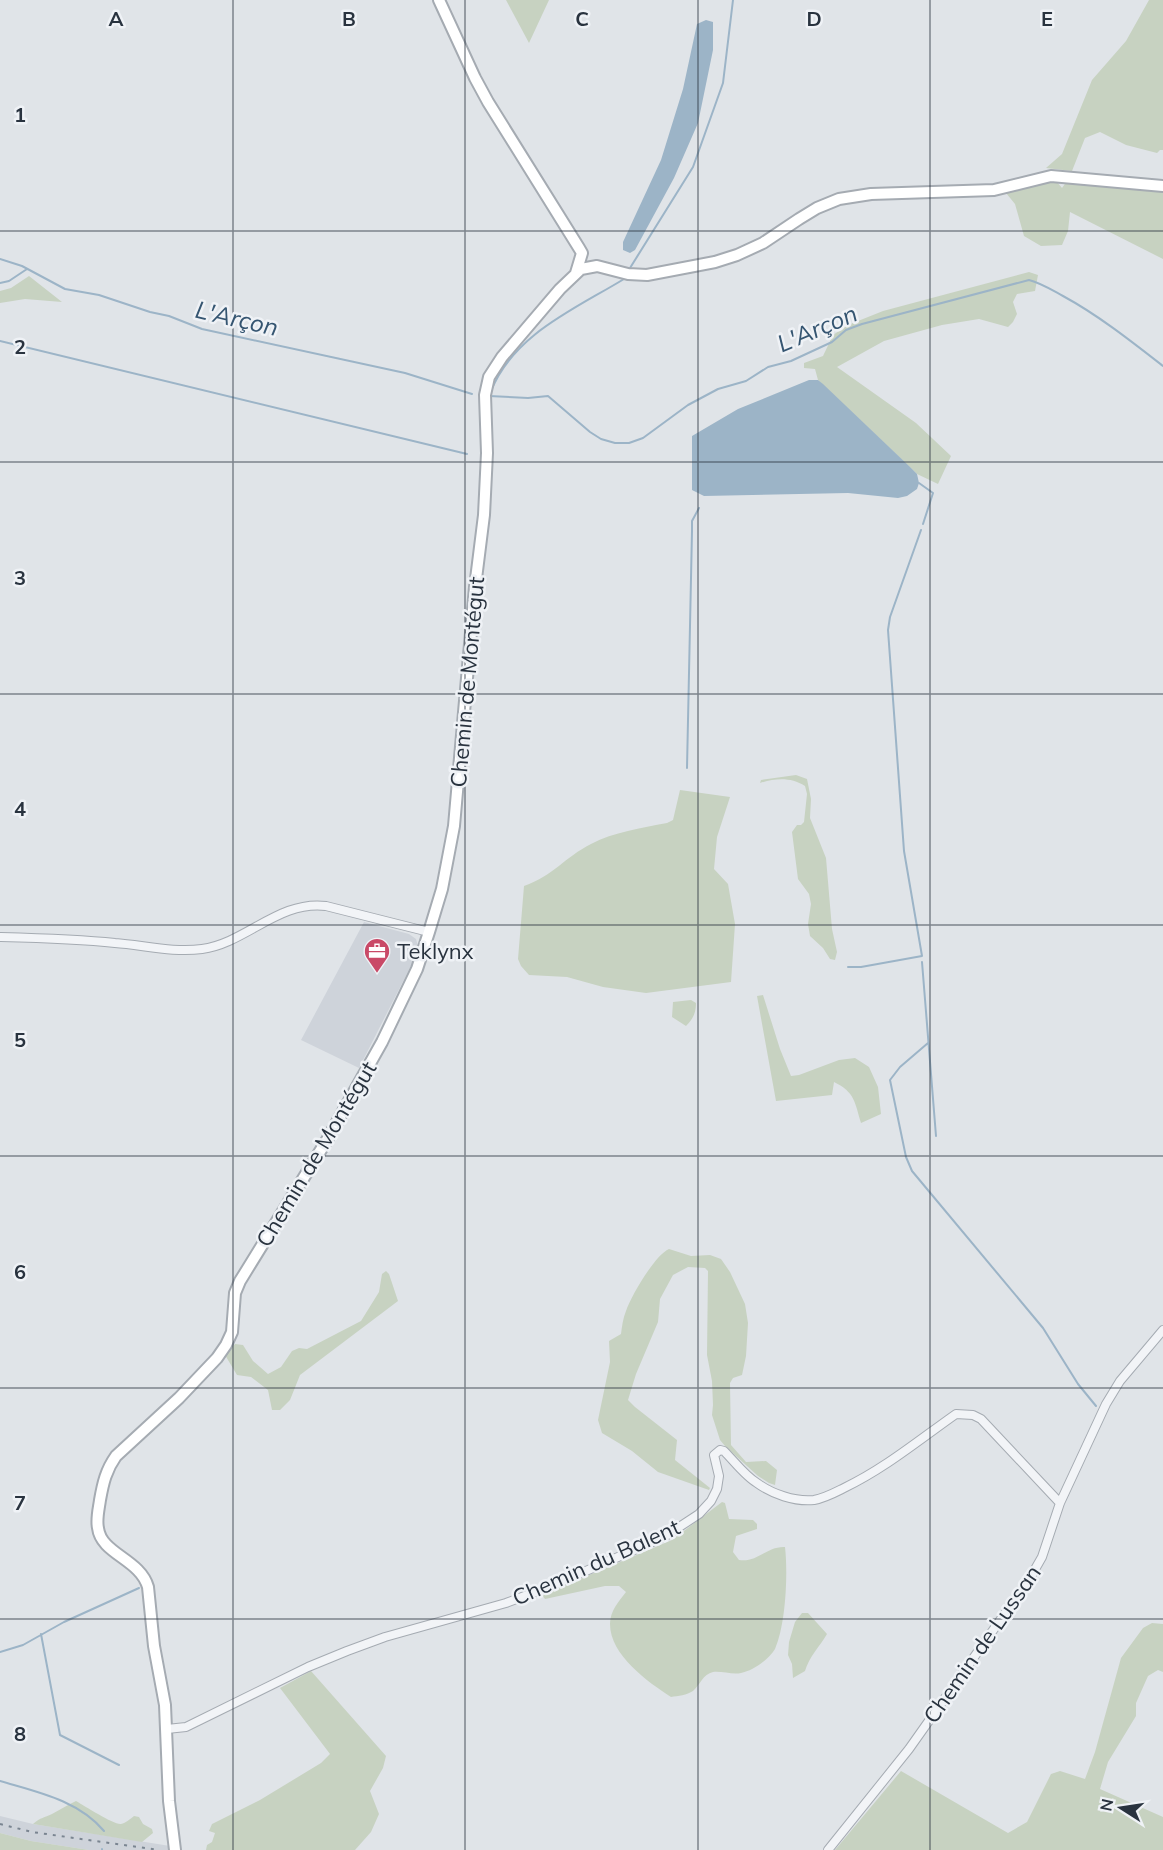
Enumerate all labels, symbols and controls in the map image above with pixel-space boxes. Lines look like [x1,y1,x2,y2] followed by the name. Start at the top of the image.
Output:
[109,6,124,31] text: A
[342,6,356,31] text: B
[575,6,589,31] text: C
[806,6,822,31] text: D
[1041,6,1053,31] text: E
[14,102,26,127] text: 1
[193,294,281,342] water label: L'Arçon
[772,298,862,358] water label: L'Arçon
[14,334,26,359] text: 2
[14,565,26,590] text: 3
[444,575,490,789] street label: Chemin de Montégut
[14,796,26,821] text: 4
[362,936,392,974] office icon: Teklynx
[397,937,474,965] place label: Teklynx
[14,1027,26,1052] text: 5
[250,1056,383,1252] street label: Chemin de Montégut
[14,1259,26,1284] text: 6
[14,1490,26,1515] text: 7
[508,1512,685,1612] street label: Chemin du Balent
[917,1560,1047,1728] street label: Chemin de Lussan
[14,1721,26,1746] text: 8
[1091,1778,1151,1838] north arrow
[1095,1797,1117,1813] text: N

